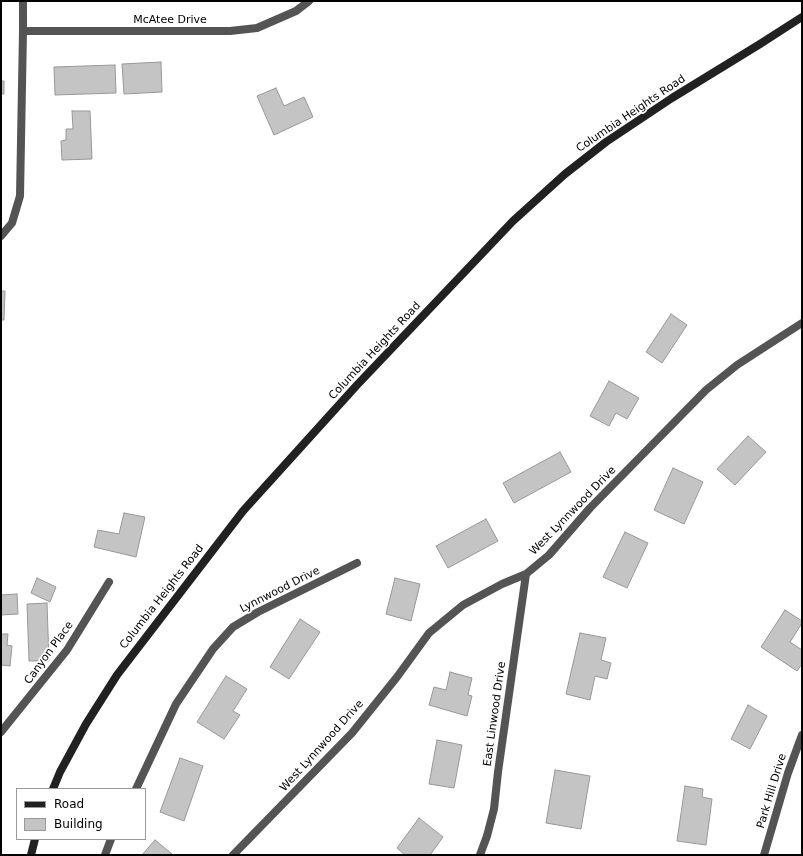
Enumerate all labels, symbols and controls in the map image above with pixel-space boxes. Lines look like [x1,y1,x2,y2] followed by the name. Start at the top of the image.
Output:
[133,13,207,27] street label: McAtee Drive
[574,73,688,155] street label: Columbia Heights Road
[326,299,424,403] street label: Columbia Heights Road
[527,464,619,558] street label: West Lynnwood Drive
[117,542,207,652] street label: Columbia Heights Road
[238,564,322,616] street label: Lynnwood Drive
[22,619,76,687] street label: Canyon Place
[481,661,509,767] street label: East Linwood Drive
[277,698,367,794] street label: West Lynnwood Drive
[754,752,790,830] street label: Park Hill Drive
[16,788,146,840] legend
[54,797,84,811] text: Road
[54,817,103,831] text: Building

